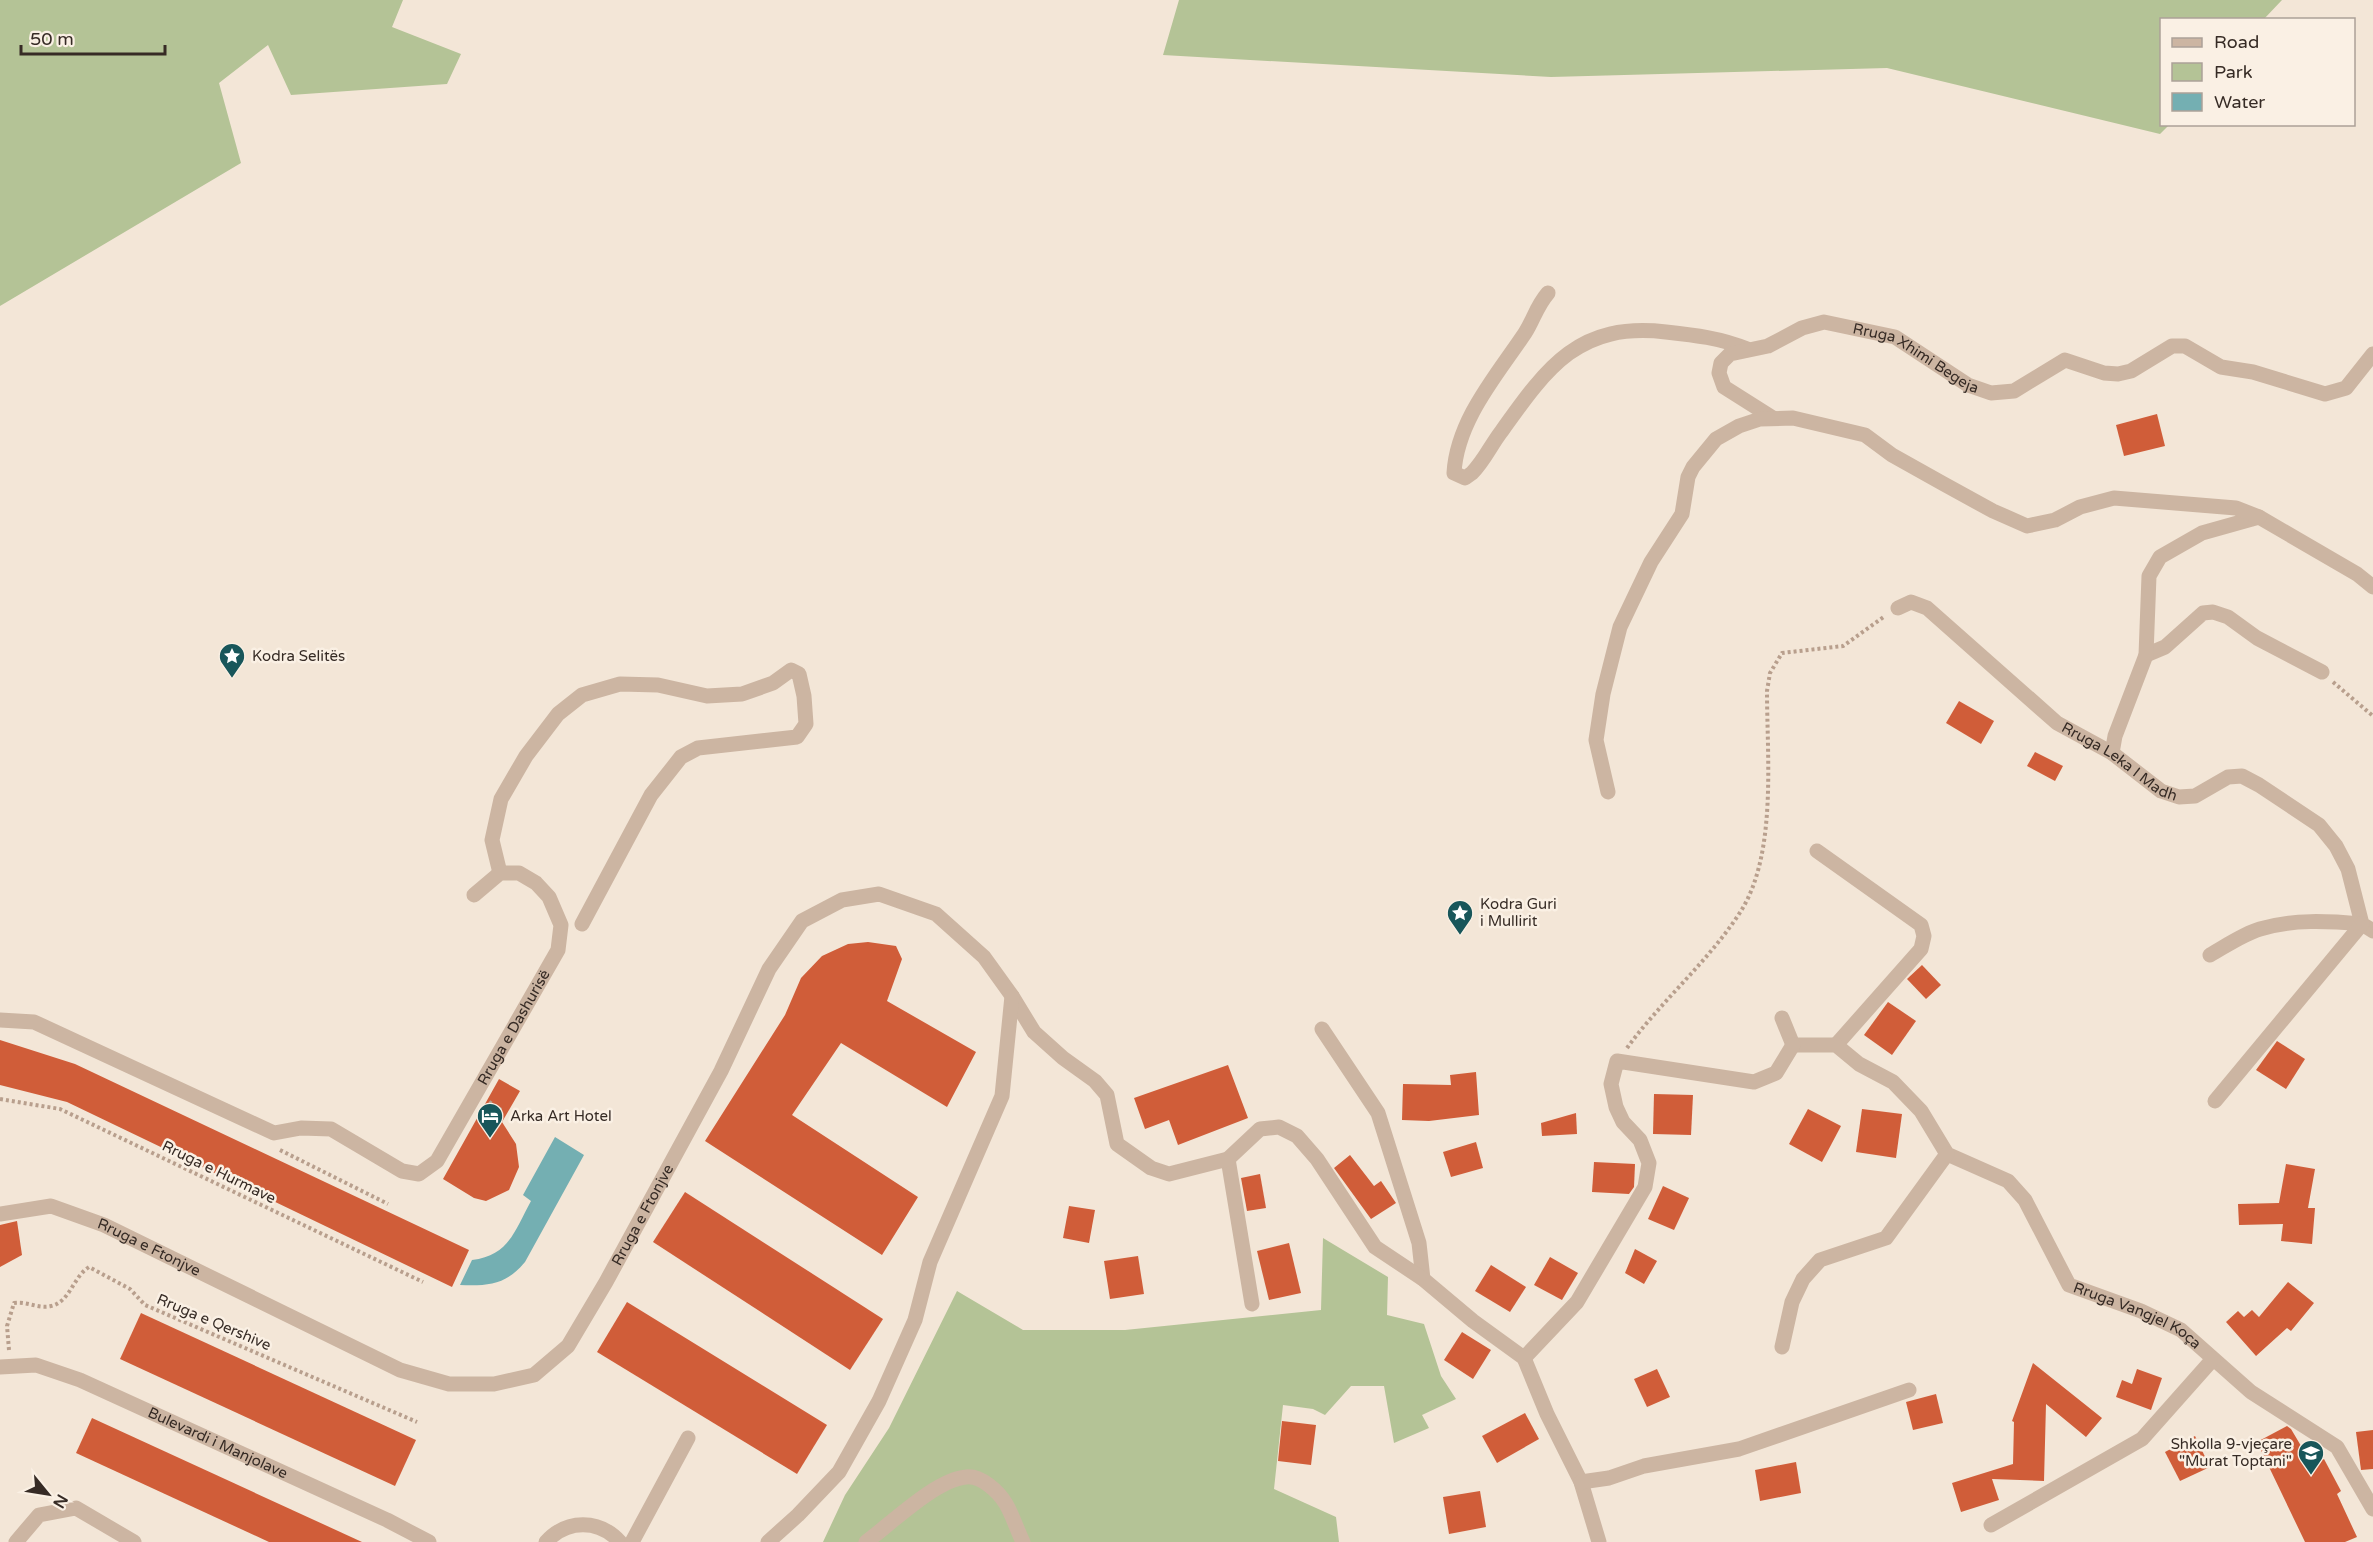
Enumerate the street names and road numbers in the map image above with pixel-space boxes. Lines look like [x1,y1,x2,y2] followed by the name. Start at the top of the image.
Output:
[1851,319,1981,397] street label: Rruga Xhimi Begeja
[2059,718,2180,805] street label: Rruga Leka I Madh
[474,966,554,1088] street label: Rruga e Dashurisë
[159,1137,279,1207] street label: Rruga e Hurmave
[608,1161,677,1269] street label: Rruga e Ftonjve
[95,1214,203,1280] street label: Rruga e Ftonjve
[2071,1278,2205,1353] street label: Rruga Vangjel Koça
[154,1290,274,1354] street label: Rruga e Qershive
[145,1403,291,1482] street label: Bulevardi i Manjolave

